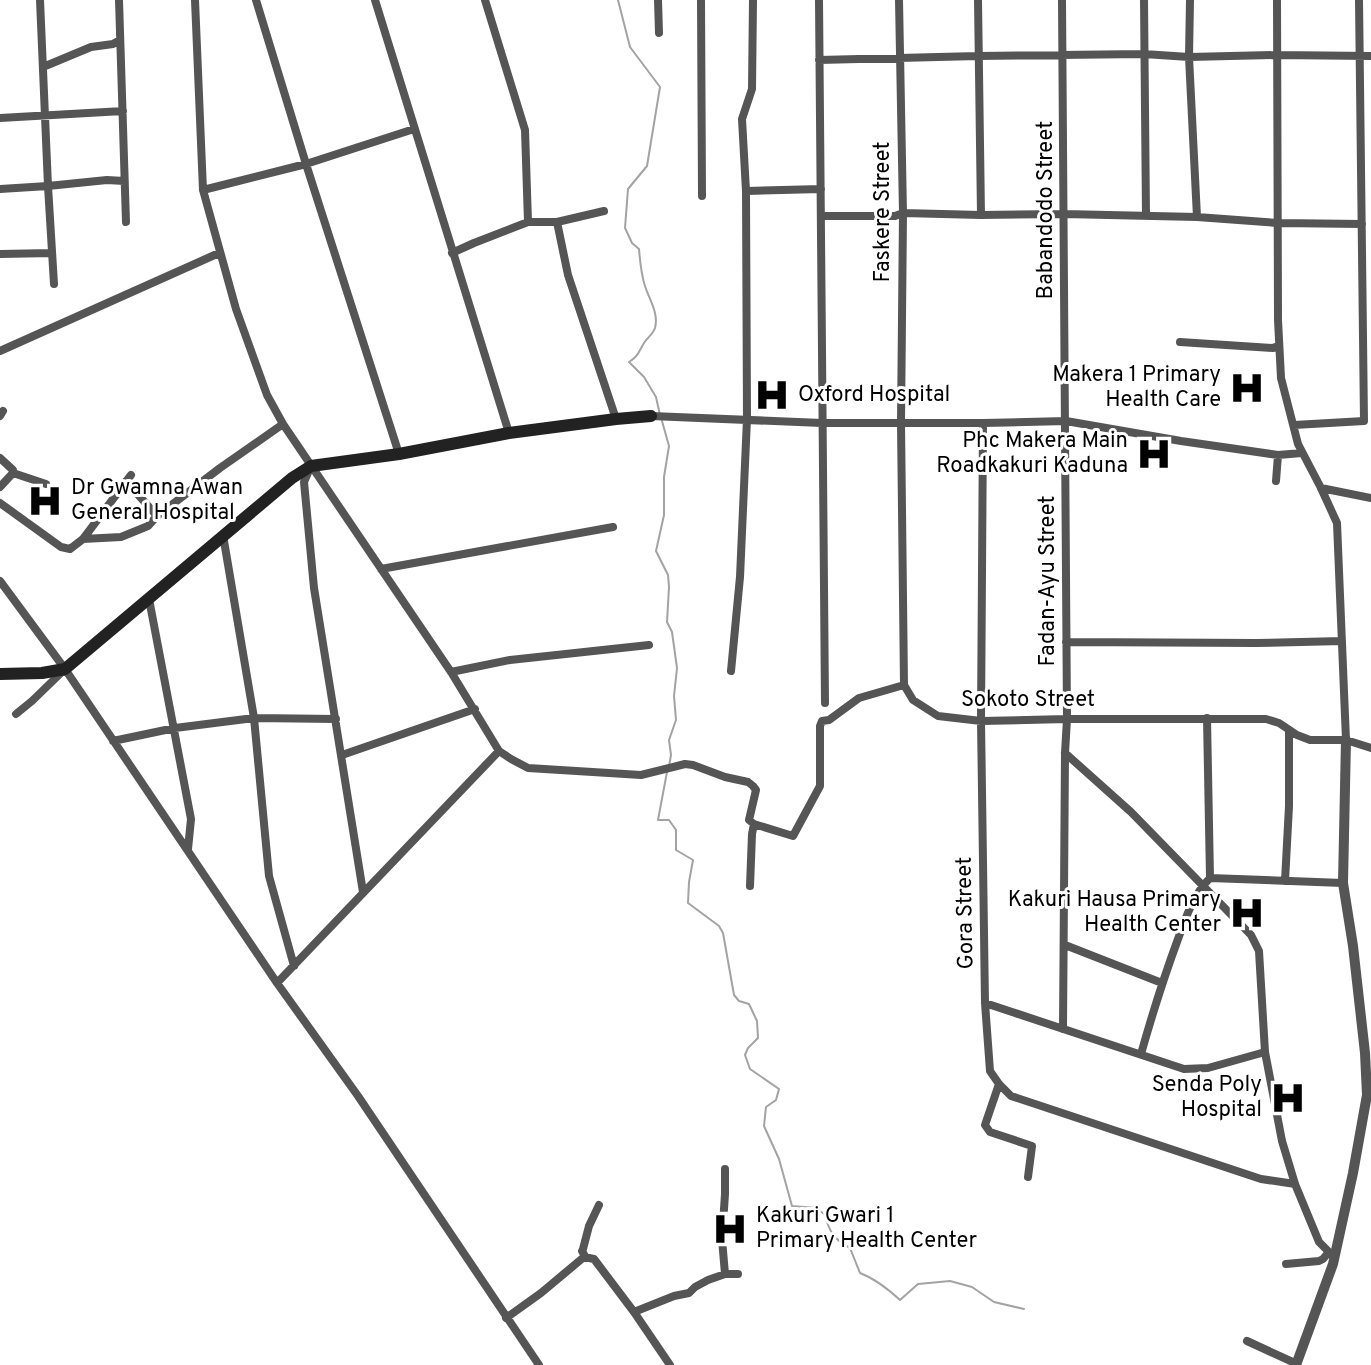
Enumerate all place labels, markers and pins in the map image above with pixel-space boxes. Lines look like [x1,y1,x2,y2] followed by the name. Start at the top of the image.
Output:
[1052,362,1221,414] place label: Makera 1 Primary Health Care
[1228,369,1266,407] hospital icon: Makera 1 Primary Health Care
[753,376,791,414] hospital icon: Oxford Hospital
[798,382,950,409] place label: Oxford Hospital
[936,428,1128,480] place label: Phc Makera Main Roadkakuri Kaduna
[1135,435,1173,473] hospital icon: Phc Makera Main Roadkakuri Kaduna
[71,475,243,527] place label: Dr Gwamna Awan General Hospital
[26,482,64,520] hospital icon: Dr Gwamna Awan General Hospital
[1008,887,1221,939] place label: Kakuri Hausa Primary Health Center
[1228,894,1266,932] hospital icon: Kakuri Hausa Primary Health Center
[1152,1072,1262,1124] place label: Senda Poly Hospital
[1269,1079,1307,1117] hospital icon: Senda Poly Hospital
[756,1203,978,1255] place label: Kakuri Gwari 1 Primary Health Center
[711,1210,749,1248] hospital icon: Kakuri Gwari 1 Primary Health Center

